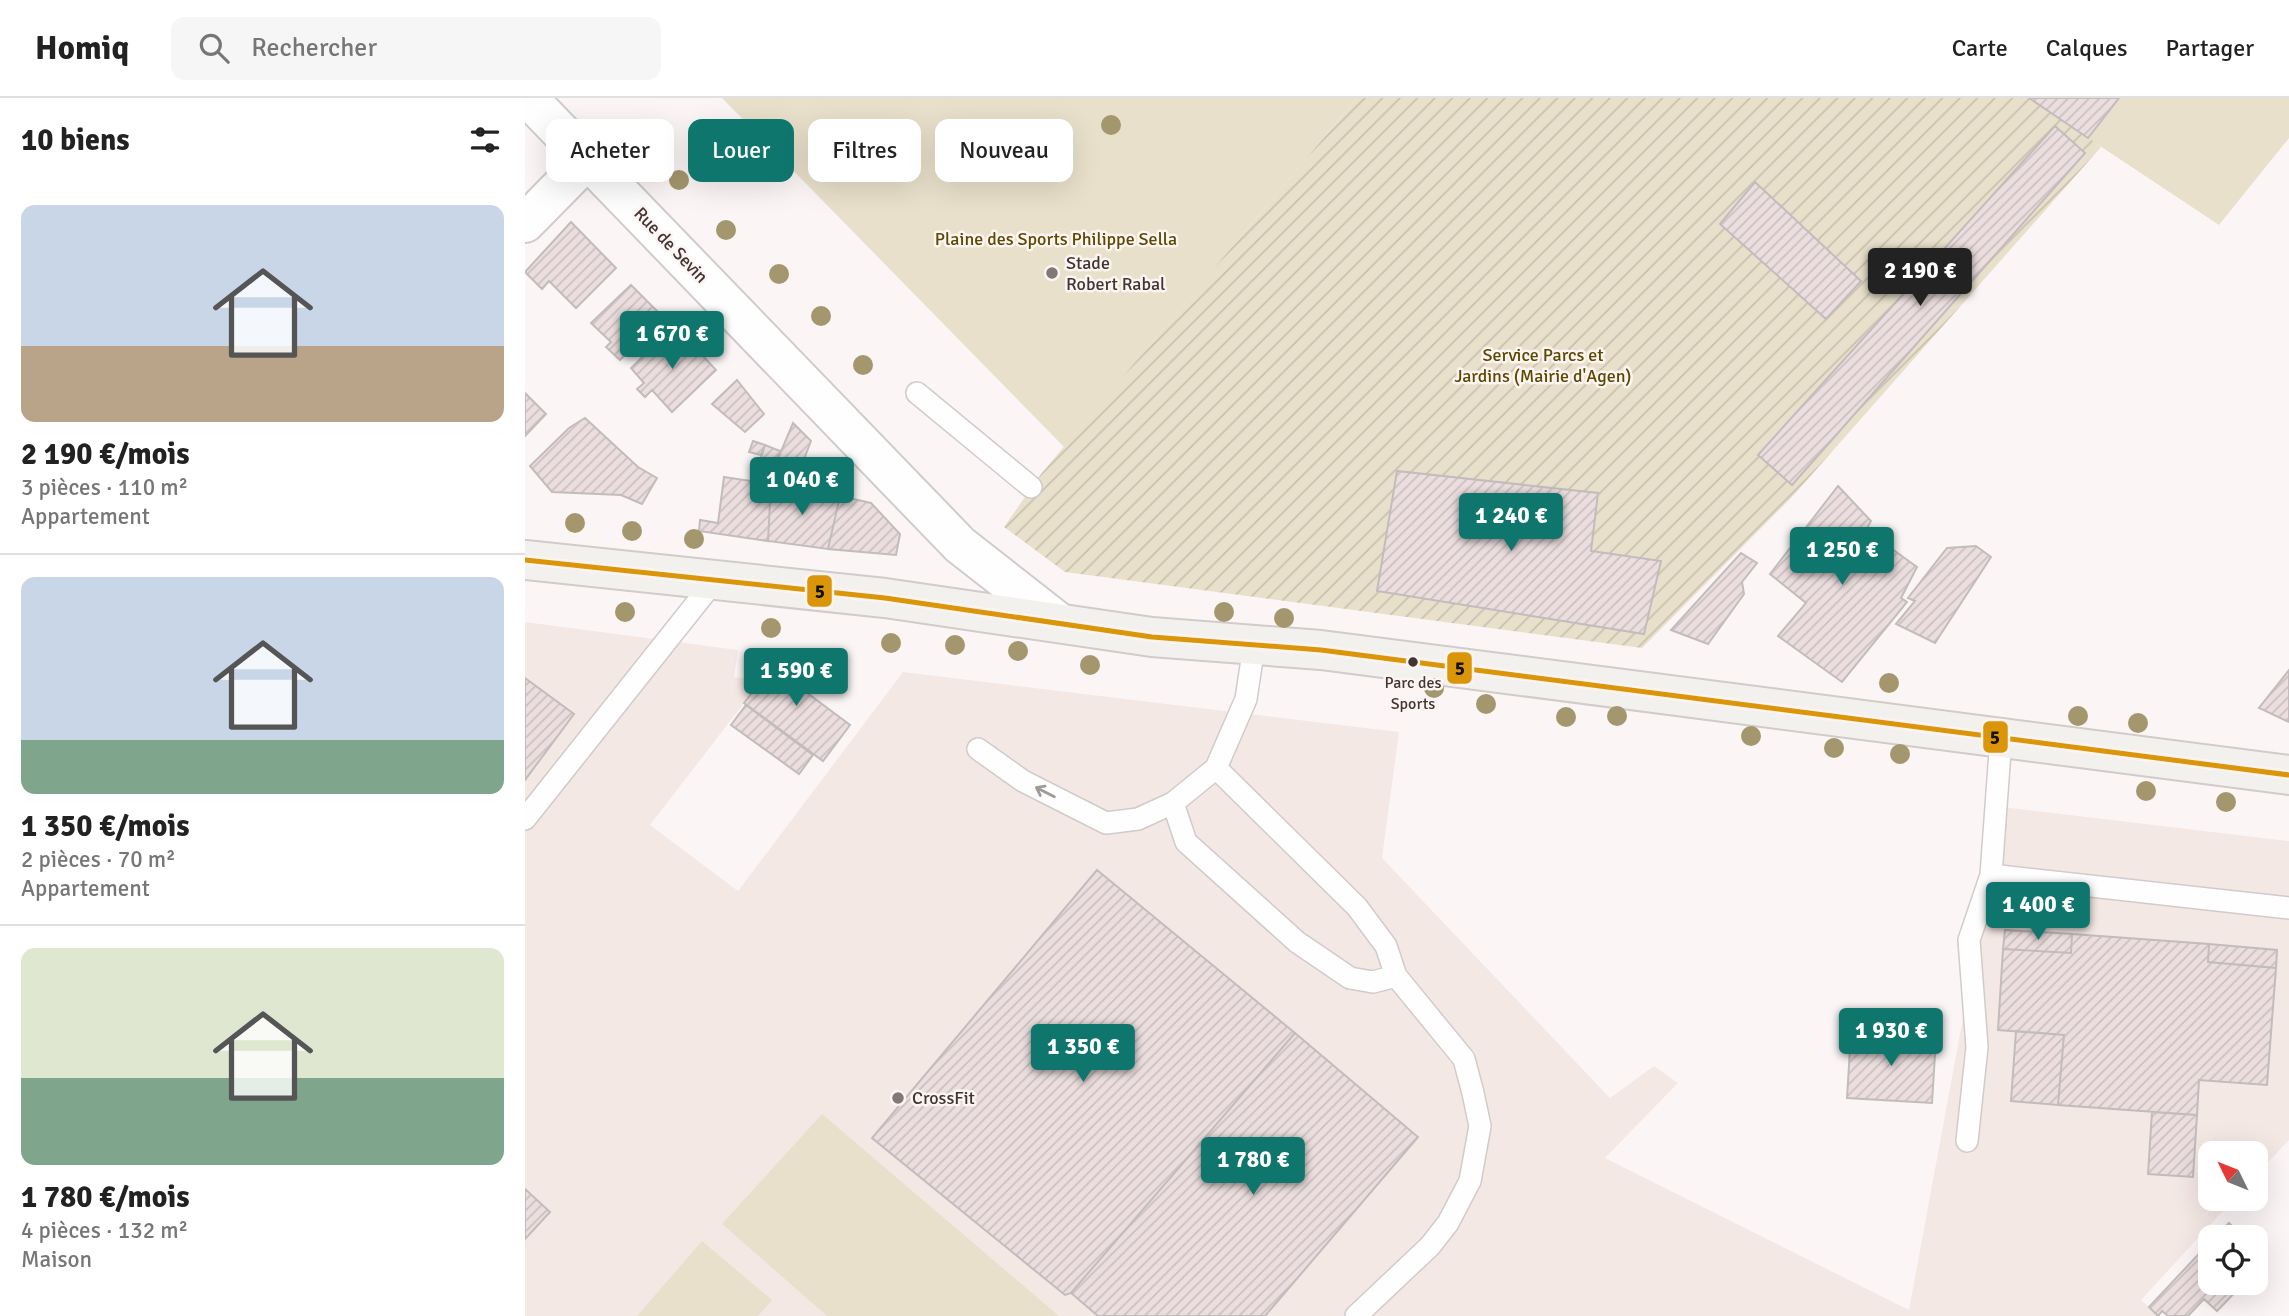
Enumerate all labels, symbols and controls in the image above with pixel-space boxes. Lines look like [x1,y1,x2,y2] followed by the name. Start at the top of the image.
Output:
[171,17,661,80] search box
[35,28,129,69] text: Homiq
[195,29,233,67] icon: search
[251,32,377,64] text: Rechercher
[1952,33,2008,63] text: Carte
[2046,33,2127,63] text: Calques
[2165,33,2254,63] text: Partager
[546,119,674,182] chip: Acheter
[688,119,794,182] chip: Louer
[808,119,921,182] chip: Filtres
[935,119,1073,182] chip: Nouveau
[466,121,504,159] icon: filters
[21,122,130,159] text: 10 biens
[629,202,713,288] street label: Rue de Sevin
[935,228,1177,250] park label: Plaine des Sports Philippe Sella
[1855,248,1985,308] pin: 2 190 €
[200,250,326,376] icon: home
[1066,252,1165,295] place label: Stade Robert Rabal
[1884,256,1956,285] text: 2 190 €
[1044,265,1060,281] marker: Stade Robert Rabal
[607,312,737,371] pin: 1 670 €
[636,319,708,348] text: 1 670 €
[1455,344,1631,387] park label: Service Parcs et Jardins (Mairie d'Agen)
[21,436,190,473] text: 2 190 €/mois
[737,458,867,517] pin: 1 040 €
[766,465,838,494] text: 1 040 €
[21,473,188,502] text: 3 pièces · 110 m²
[1446,494,1576,553] pin: 1 240 €
[1475,501,1547,530] text: 1 240 €
[21,502,150,531] text: Appartement
[1777,528,1907,587] pin: 1 250 €
[1806,535,1878,564] text: 1 250 €
[806,574,833,608] line badge: 5
[815,580,825,604] text: 5
[200,622,326,748] icon: home
[731,648,861,708] pin: 1 590 €
[1446,651,1473,685] line badge: 5
[1406,655,1420,669] marker: Parc des Sports
[760,656,832,685] text: 1 590 €
[1455,657,1465,681] text: 5
[1385,673,1441,714] place label: Parc des Sports
[1982,720,2009,754] line badge: 5
[1990,726,2000,750] text: 5
[1035,785,1056,799] one-way arrow
[21,808,190,845] text: 1 350 €/mois
[21,845,176,874] text: 2 pièces · 70 m²
[21,874,150,903] text: Appartement
[1973,882,2103,942] pin: 1 400 €
[2002,890,2074,919] text: 1 400 €
[200,993,326,1119] icon: home
[1826,1009,1956,1068] pin: 1 930 €
[1855,1016,1927,1045] text: 1 930 €
[1018,1024,1148,1084] pin: 1 350 €
[1047,1032,1119,1061] text: 1 350 €
[912,1087,975,1109] place label: CrossFit
[890,1090,906,1106] marker: CrossFit
[1188,1138,1318,1197] pin: 1 780 €
[2198,1141,2268,1211] north arrow
[2198,1141,2268,1295] map controls
[1217,1145,1289,1174] text: 1 780 €
[21,1179,190,1216] text: 1 780 €/mois
[21,1216,188,1245] text: 4 pièces · 132 m²
[2198,1225,2268,1295] button: locate
[21,1245,92,1274] text: Maison

